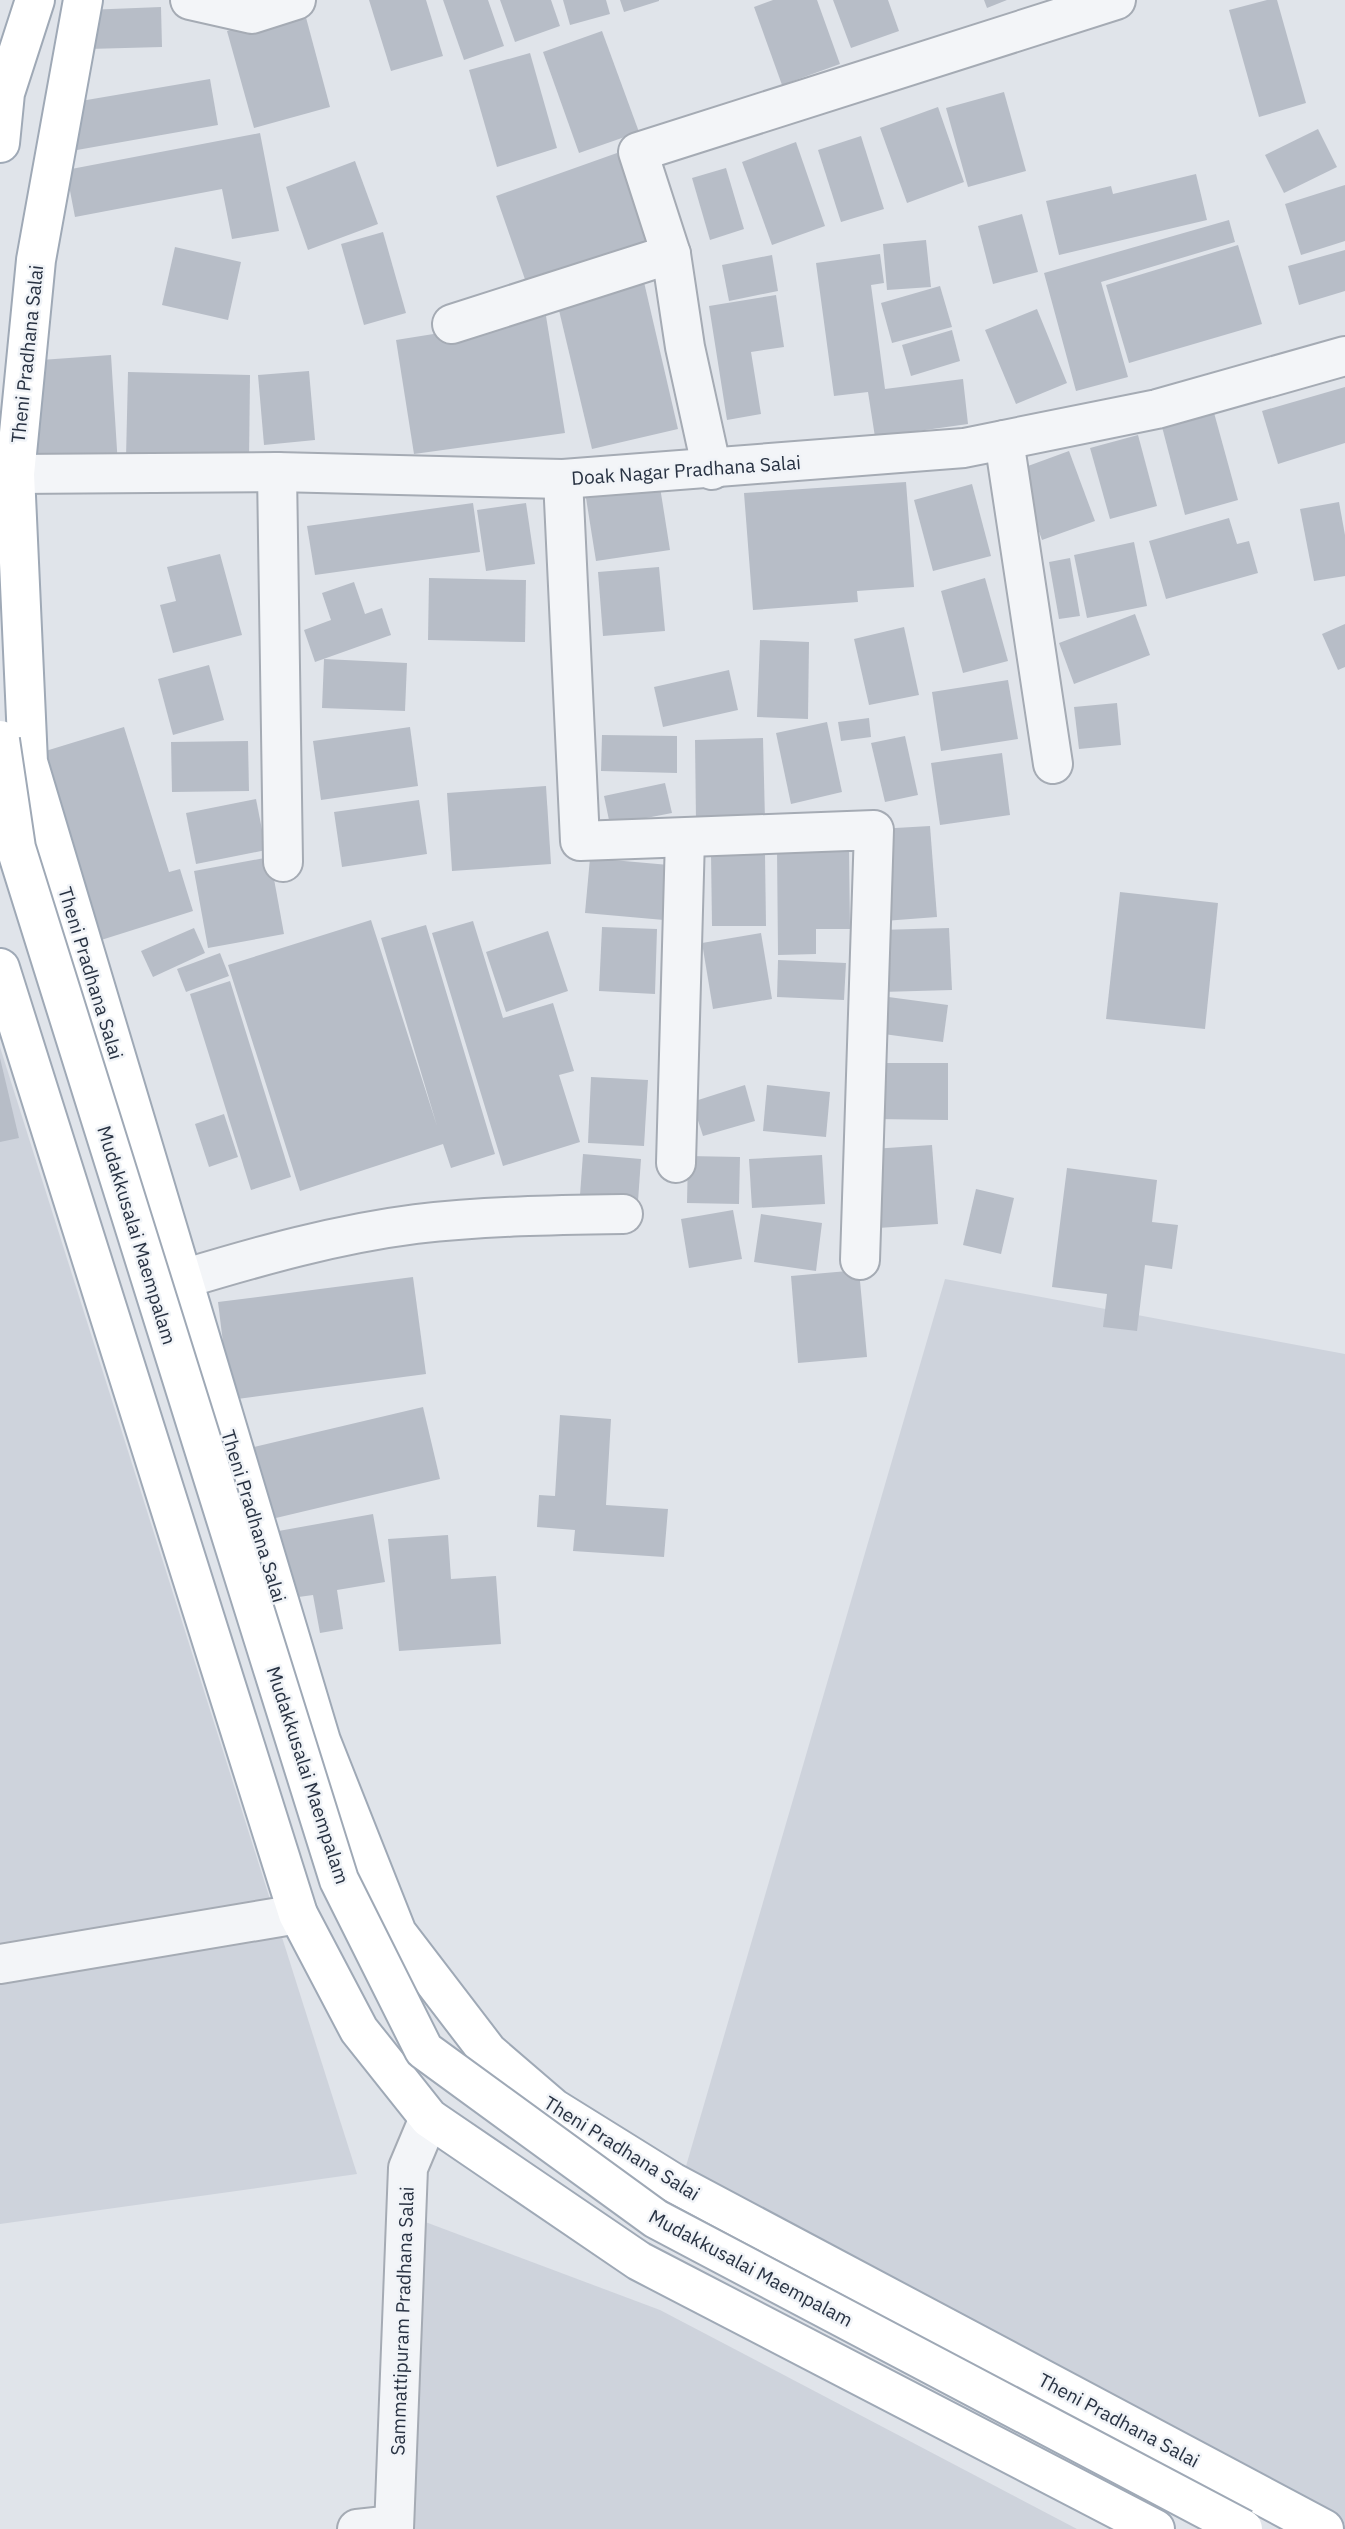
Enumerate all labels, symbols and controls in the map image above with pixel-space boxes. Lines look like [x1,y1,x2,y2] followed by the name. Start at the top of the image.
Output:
[6,264,48,444] street label: Theni Pradhana Salai
[570,450,802,490] street label: Doak Nagar Pradhana Salai
[53,884,129,1062] street label: Theni Pradhana Salai
[92,1123,182,1347] street label: Mudakkusalai Maempalam
[216,1427,292,1605] street label: Theni Pradhana Salai
[261,1663,355,1887] street label: Mudakkusalai Maempalam
[540,2090,704,2206] street label: Theni Pradhana Salai
[385,2186,419,2456] street label: Sammattipuram Pradhana Salai
[645,2204,857,2332] street label: Mudakkusalai Maempalam
[1034,2367,1204,2473] street label: Theni Pradhana Salai

